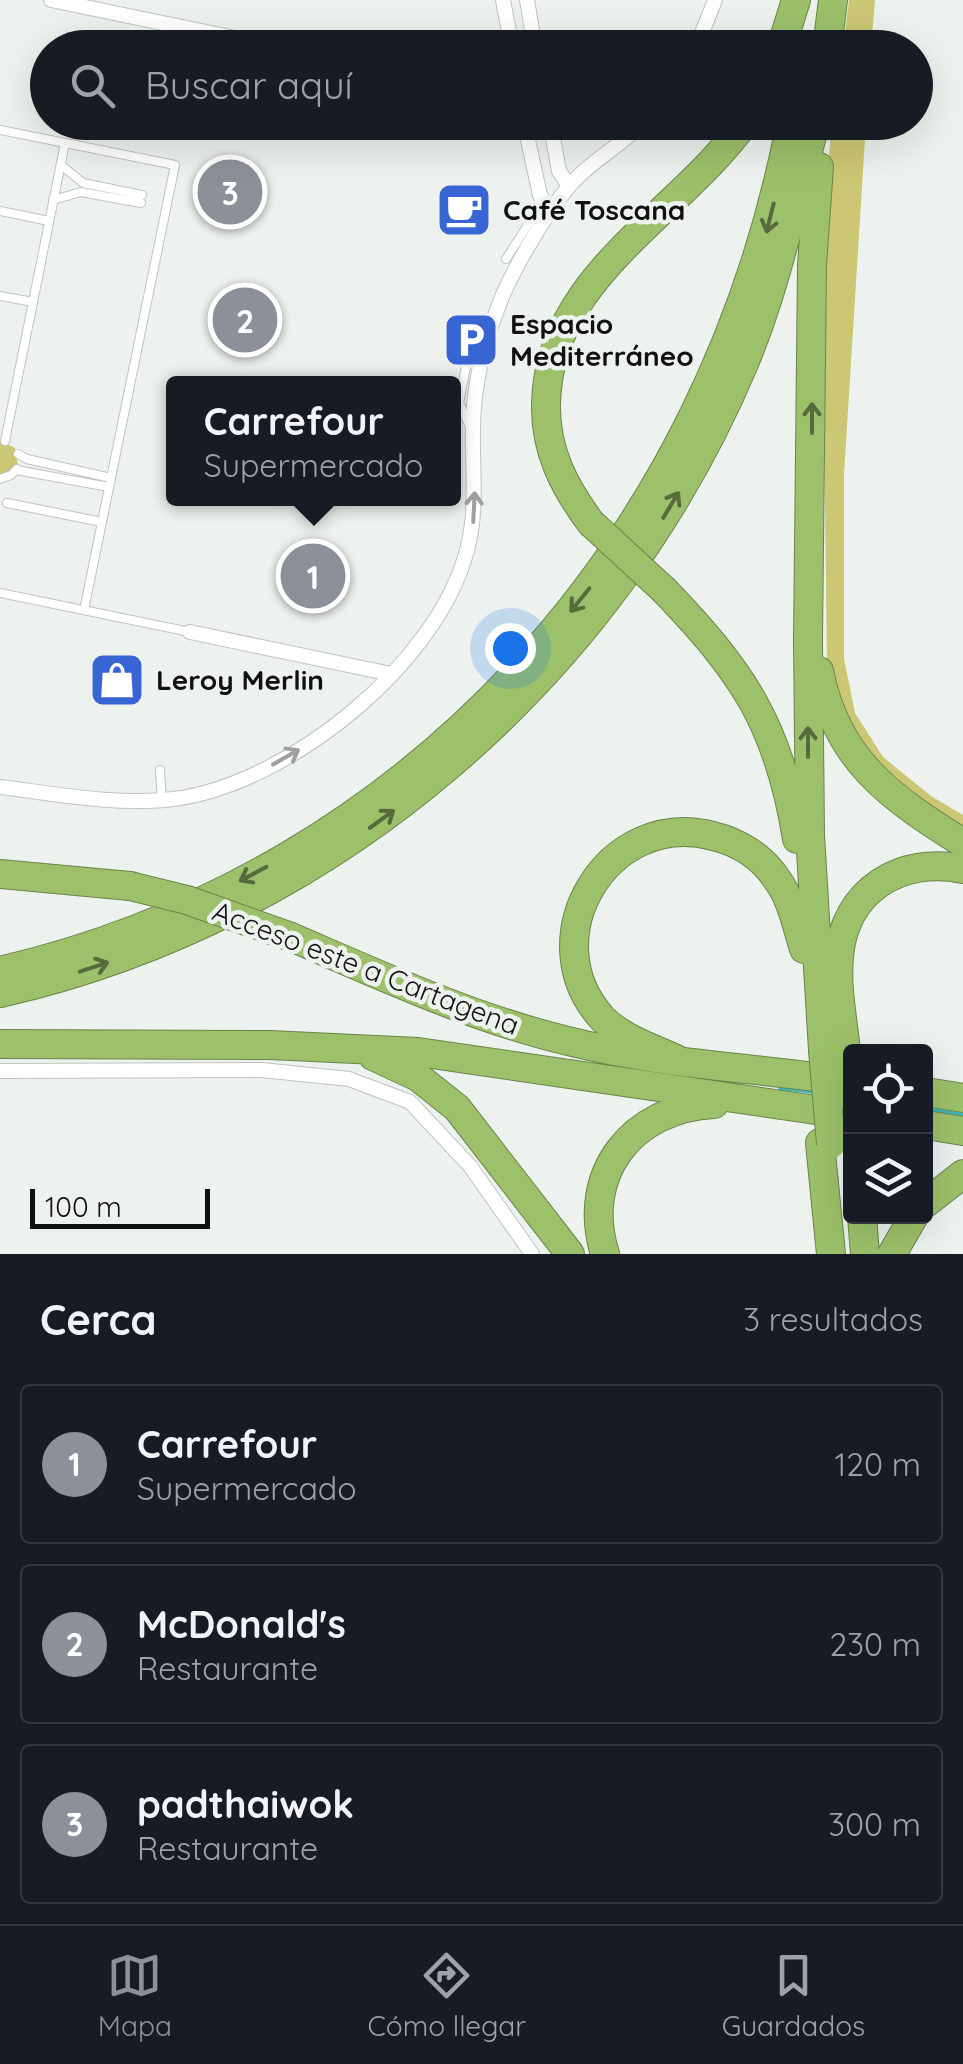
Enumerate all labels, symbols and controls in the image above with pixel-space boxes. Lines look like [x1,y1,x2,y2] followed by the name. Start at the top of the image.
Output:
[30,30,933,140] search box
[65,58,120,113] icon: search
[145,61,353,109] text: Buscar aquí
[198,154,262,230] pin: 3
[434,180,494,240] cafe icon: Café Toscana
[503,192,685,227] place label: Café Toscana
[760,201,778,233] one-way arrow
[212,282,278,358] pin: 2
[510,306,694,373] place label: Espacio Mediterráneo
[441,310,501,370] parking icon: Espacio Mediterráneo
[166,376,461,506] popup
[204,397,384,445] text: Carrefour
[802,402,822,434] one-way arrow
[204,445,423,485] text: Supermercado
[661,491,681,520] one-way arrow
[464,492,483,524] one-way arrow
[280,538,346,614] pin: 1
[569,586,591,612] one-way arrow
[485,623,536,674] your location
[87,650,147,710] shop icon: Leroy Merlin
[156,662,324,697] place label: Leroy Merlin
[798,727,818,760] one-way arrow
[271,747,300,767] one-way arrow
[368,808,395,829] one-way arrow
[238,865,268,884] one-way arrow
[208,893,524,1042] street label: Acceso este a Cartagena
[77,956,109,974] one-way arrow
[843,1044,933,1224] map controls
[843,1044,933,1134] button: locate
[843,1134,933,1224] button: layers
[30,1184,210,1228] scale bar
[45,1189,122,1224] text: 100 m
[40,1293,157,1346] text: Cerca
[743,1299,923,1339] text: 3 resultados
[137,1420,317,1468] text: Carrefour
[68,1444,81,1484] text: 1
[834,1444,921,1484] text: 120 m
[137,1468,357,1508] text: Supermercado
[137,1600,346,1648] text: McDonald's
[65,1624,84,1664] text: 2
[830,1624,921,1664] text: 230 m
[137,1648,318,1688] text: Restaurante
[137,1780,354,1828] text: padthaiwok
[66,1804,83,1844] text: 3
[828,1804,921,1844] text: 300 m
[137,1828,318,1868] text: Restaurante
[98,1948,172,2043] tab: Mapa
[367,1948,526,2043] tab: Cómo llegar
[722,1948,865,2043] tab: Guardados

